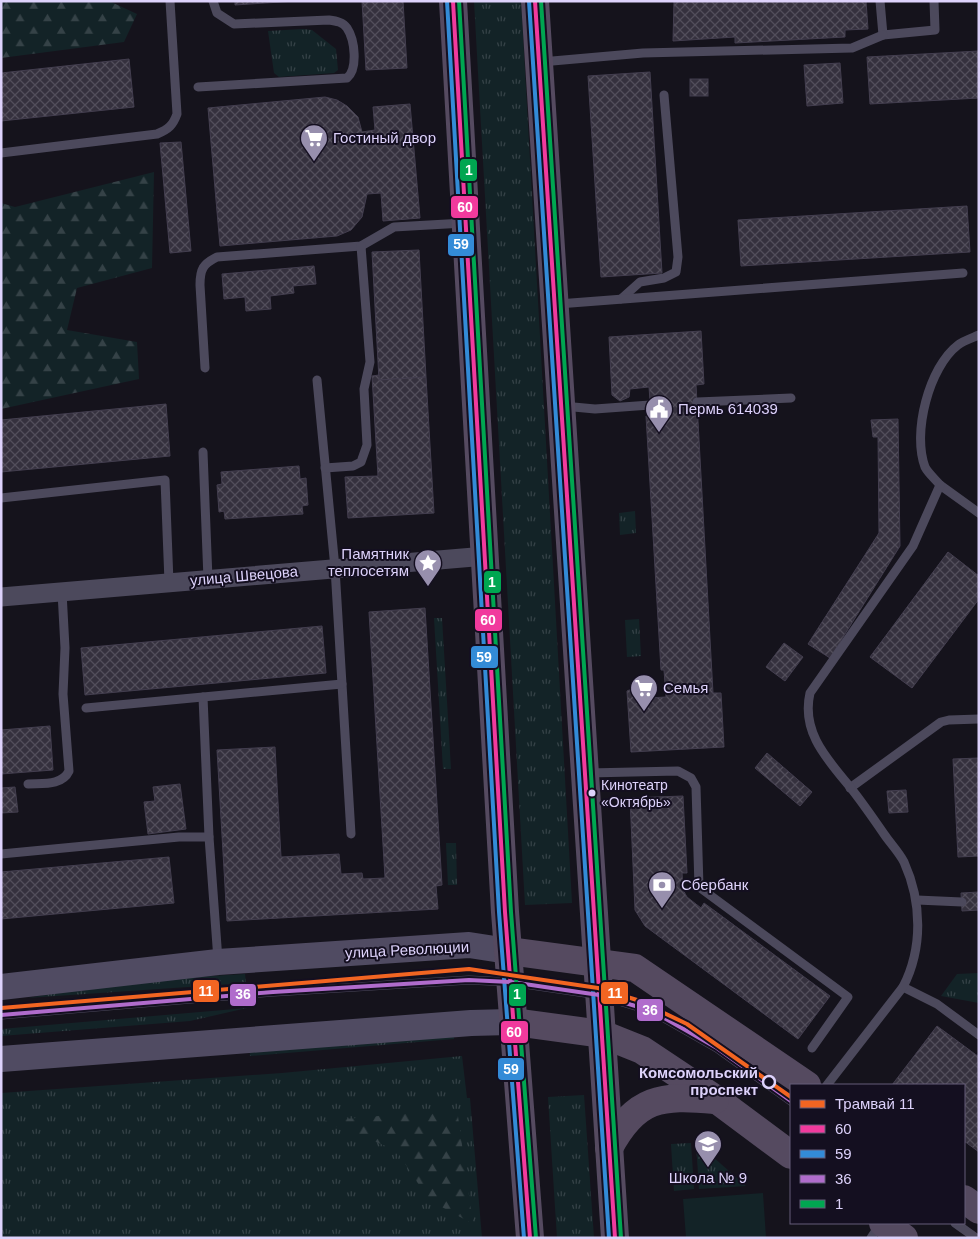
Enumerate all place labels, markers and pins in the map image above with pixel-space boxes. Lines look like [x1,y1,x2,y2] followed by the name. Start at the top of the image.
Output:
[299,123,329,162] supermarket icon: Гостиный двор
[333,129,436,146] place label: Гостиный двор
[644,394,674,433] public building icon: Пермь 614039
[678,400,778,417] place label: Пермь 614039
[328,545,409,579] place label: Памятник теплосетям
[413,548,443,587] place icon: Памятник теплосетям
[629,673,659,712] supermarket icon: Семья
[663,679,708,696] place label: Семья
[601,777,671,810] place label: Кинотеатр «Октябрь»
[587,788,597,798] marker: Кинотеатр «Октябрь»
[647,870,677,909] bank icon: Сбербанк
[681,876,749,893] place label: Сбербанк
[639,1064,758,1098] place label: Комсомольский проспект
[762,1075,776,1089] marker: Комсомольский проспект
[693,1129,723,1168] school or university icon: Школа № 9
[669,1169,747,1186] place label: Школа № 9

